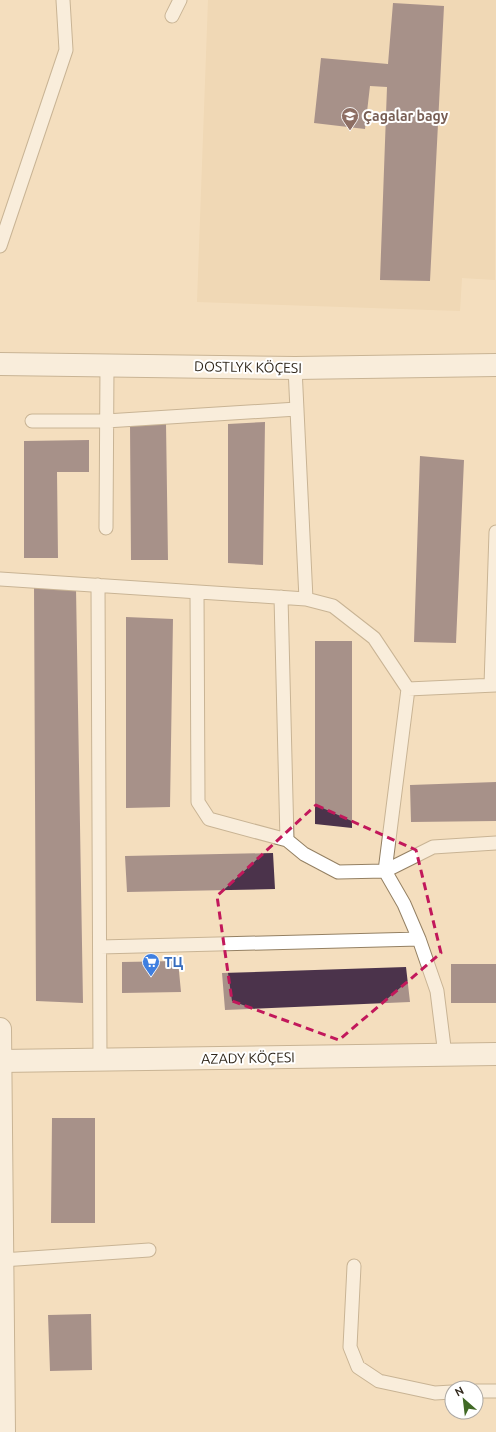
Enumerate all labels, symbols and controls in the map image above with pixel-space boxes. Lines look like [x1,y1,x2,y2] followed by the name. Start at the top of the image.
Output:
[340,106,360,131] school or university icon: Çagalar bagy
[363,108,449,125] place label: Çagalar bagy
[194,357,302,376] street label: DOSTLYK KÖÇESI
[141,952,161,977] supermarket icon: ТЦ
[164,954,183,970] place label: ТЦ
[201,1048,295,1067] street label: AZADY KÖÇESI
[444,1380,484,1420] north arrow
[453,1384,466,1398] text: N

